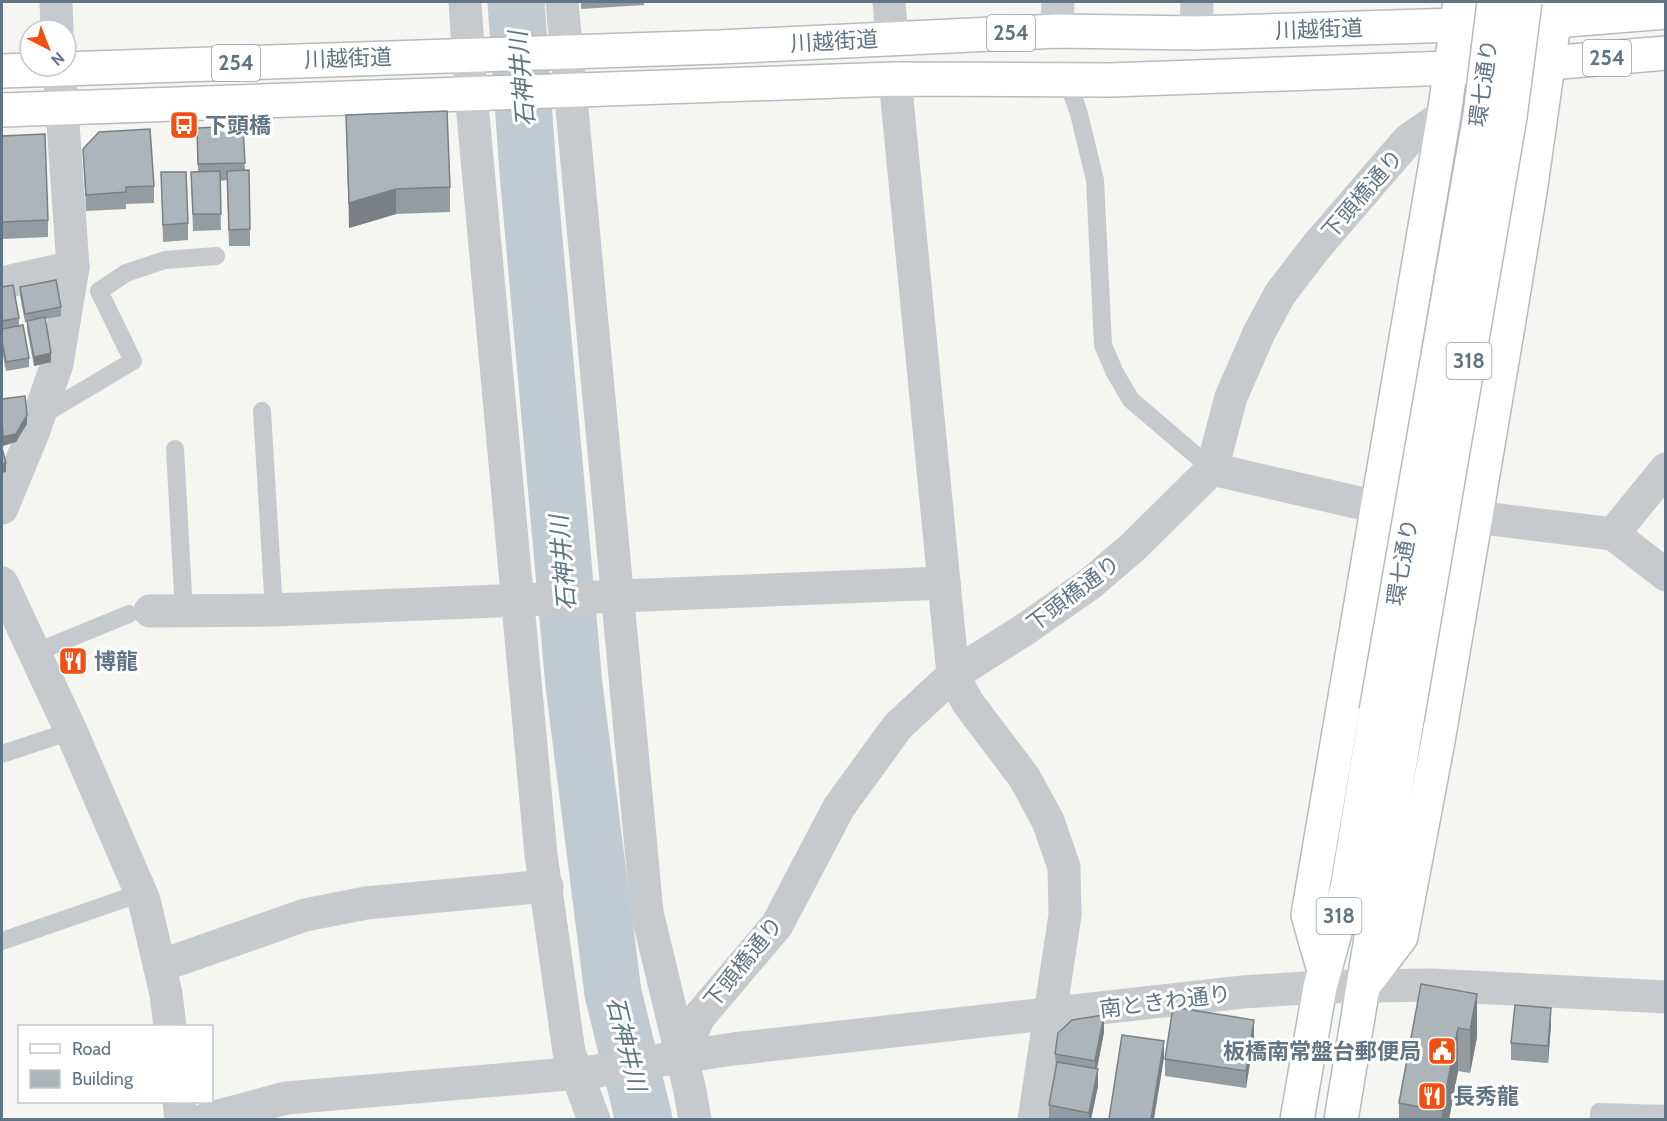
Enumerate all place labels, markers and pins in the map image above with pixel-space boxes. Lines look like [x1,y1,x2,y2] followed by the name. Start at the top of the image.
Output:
[168,109,200,141] bus stop icon: 下頭橋
[205,112,271,139] place label: 下頭橋
[57,645,89,677] restaurant icon: 博龍
[94,648,138,675] place label: 博龍
[1426,1035,1458,1067] public building icon: 板橋南常盤台郵便局
[1223,1038,1421,1065] place label: 板橋南常盤台郵便局
[1416,1080,1448,1112] restaurant icon: 長秀龍
[1453,1083,1519,1110] place label: 長秀龍

